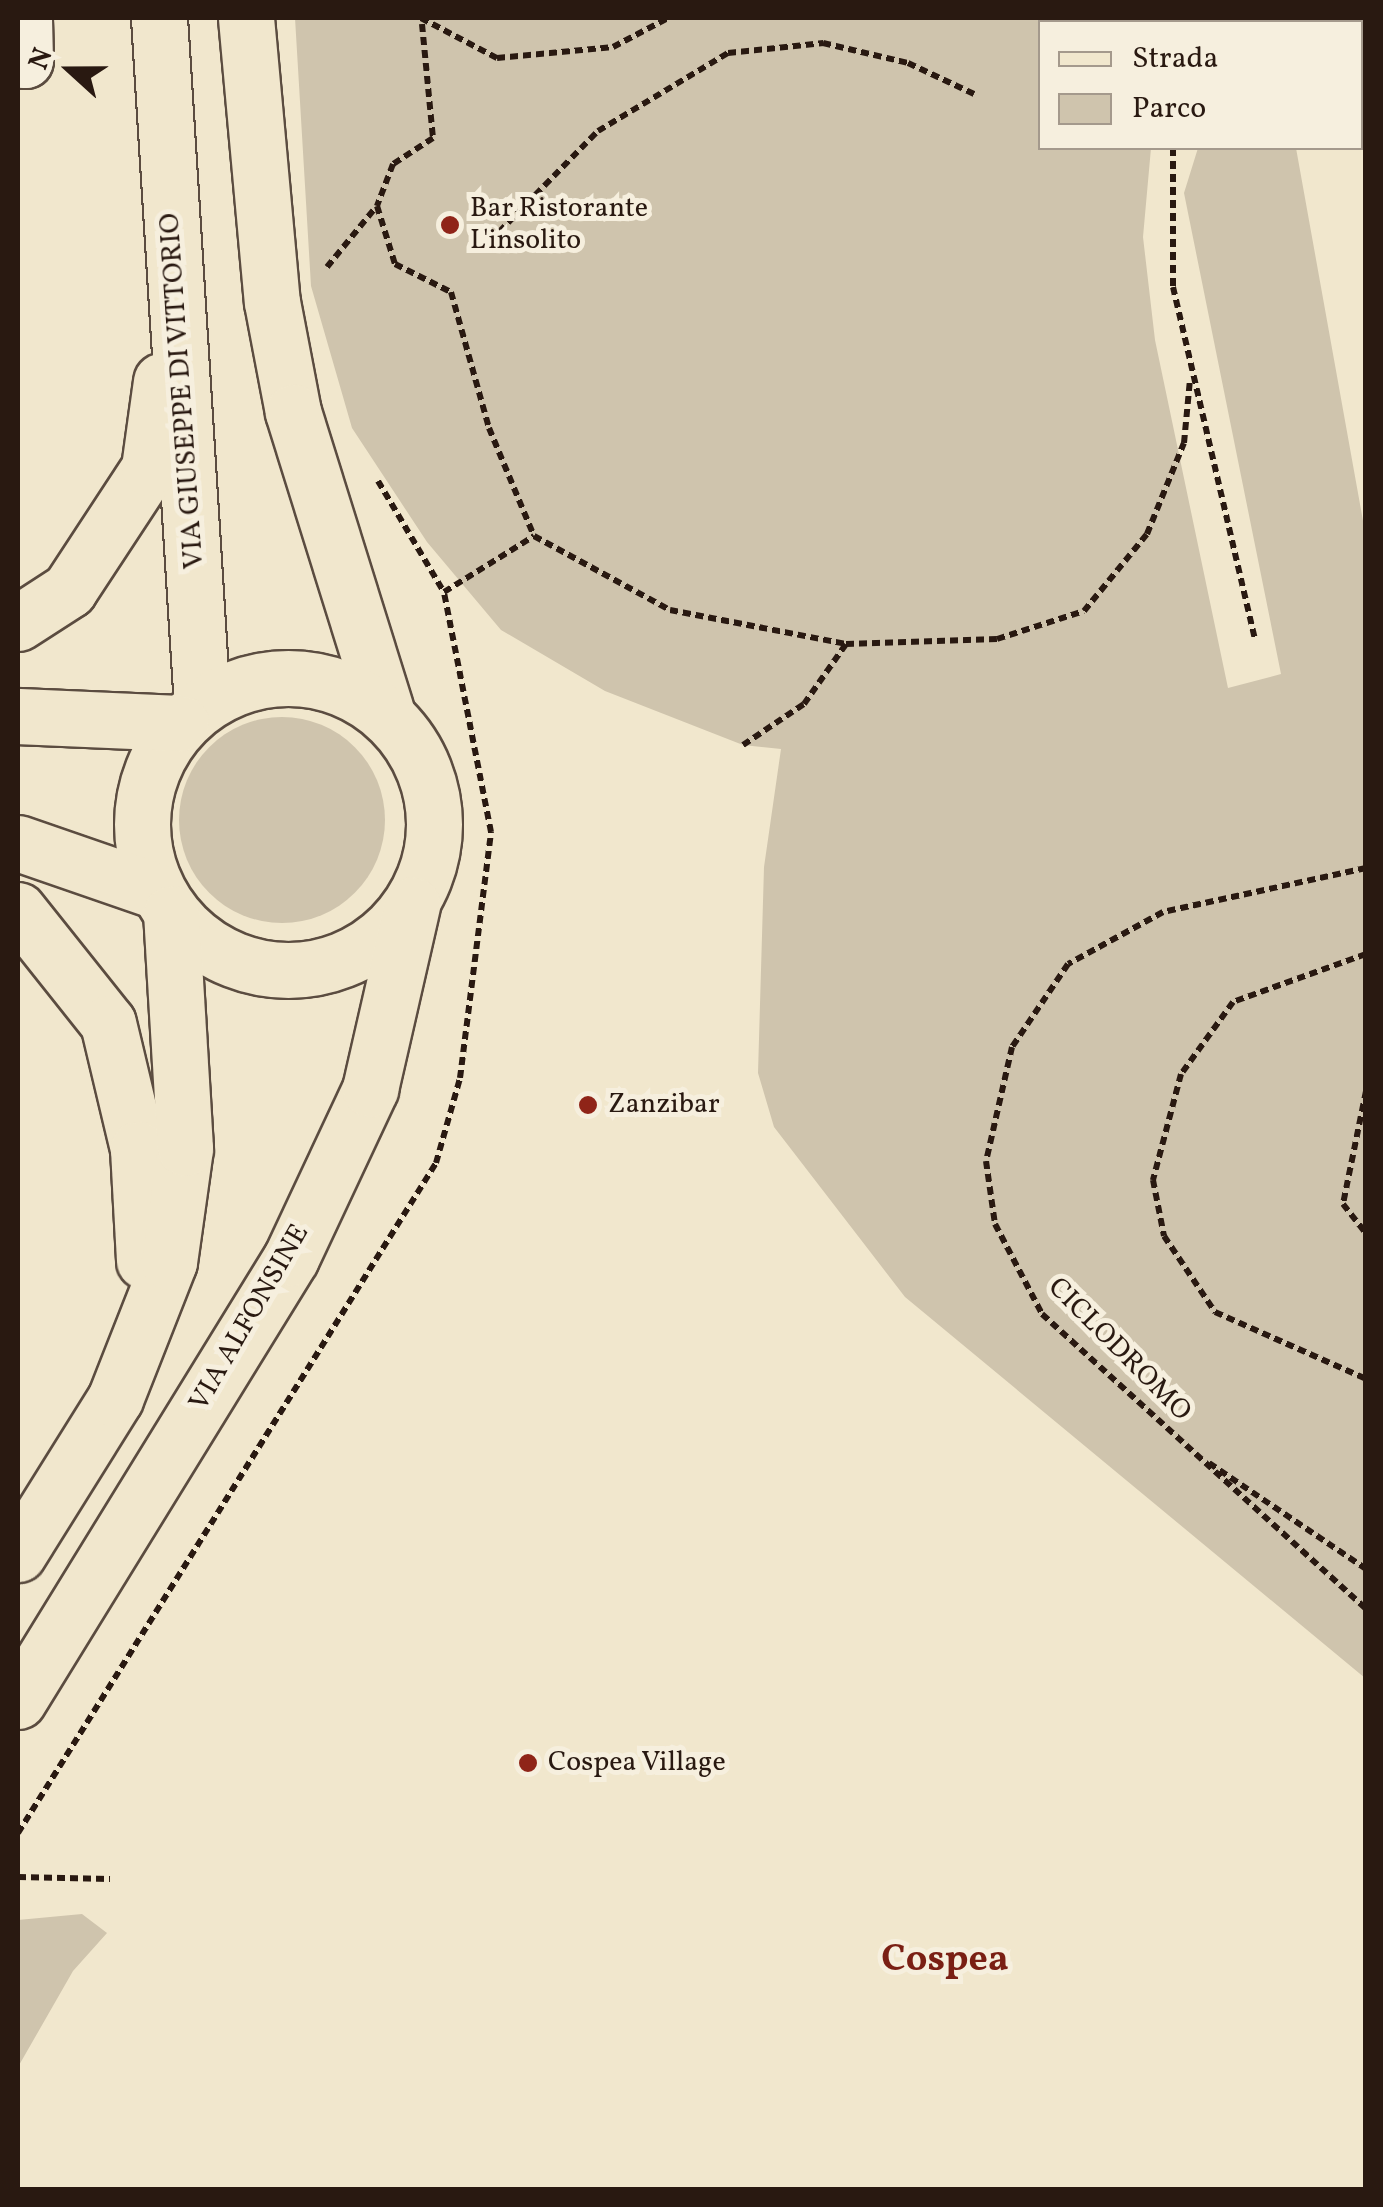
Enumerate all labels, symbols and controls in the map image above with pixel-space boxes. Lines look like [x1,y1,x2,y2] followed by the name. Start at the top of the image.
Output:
[20,20,120,120] north arrow
[1038,20,1363,150] legend
[1132,38,1218,80] text: Strada
[20,43,63,76] text: N
[1132,88,1206,130] text: Parco
[470,192,648,258] place label: Bar Ristorante L'insolito
[154,211,212,571] street label: VIA GIUSEPPE DI VITTORIO
[439,214,461,236] marker: Bar Ristorante L'insolito
[608,1088,720,1122] place label: Zanzibar
[577,1094,599,1116] marker: Zanzibar
[183,1219,317,1417] street label: VIA ALFONSINE
[1040,1271,1198,1429] street label: CICLODROMO
[548,1746,727,1780] place label: Cospea Village
[517,1752,539,1774] marker: Cospea Village
[881,1938,1009,1984] district label: Cospea

